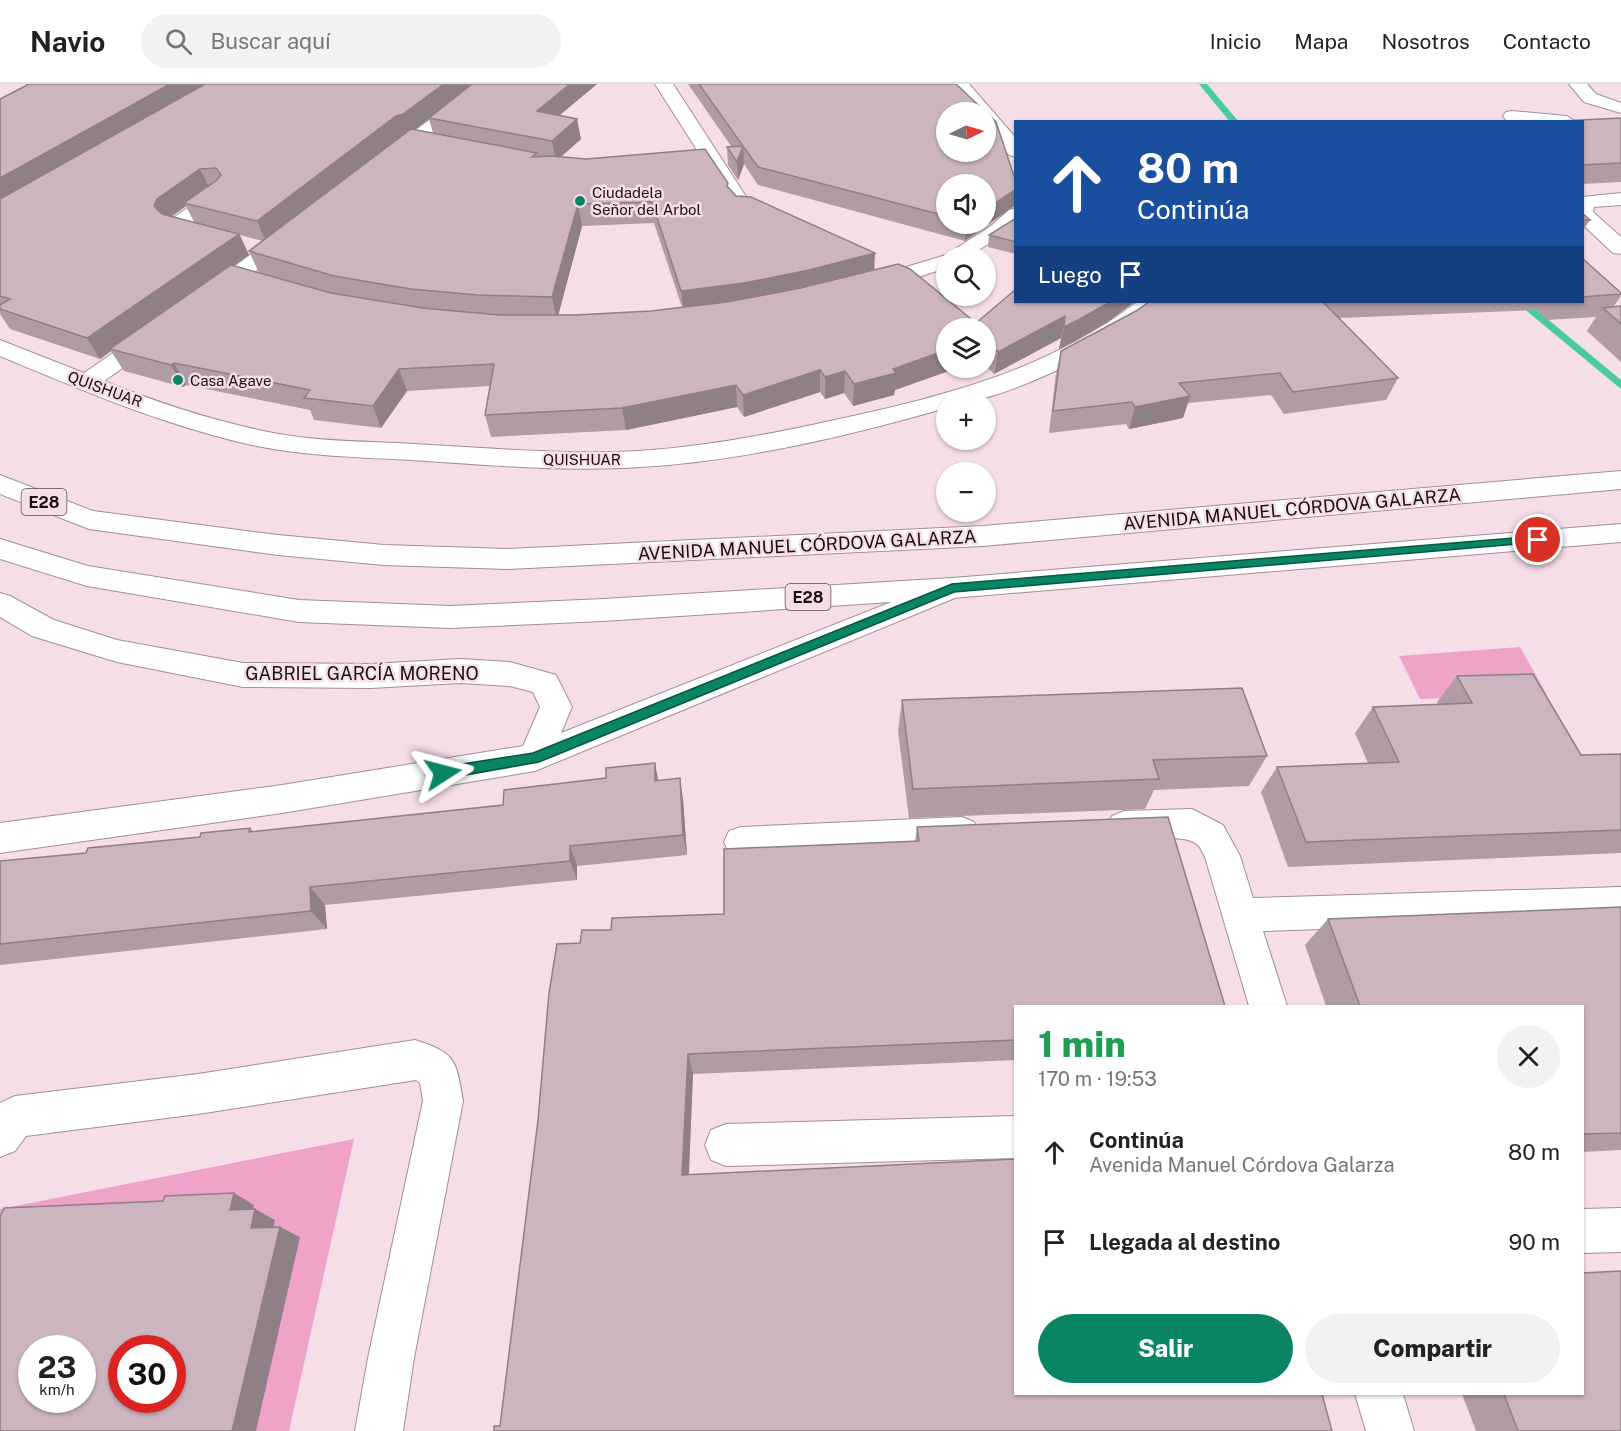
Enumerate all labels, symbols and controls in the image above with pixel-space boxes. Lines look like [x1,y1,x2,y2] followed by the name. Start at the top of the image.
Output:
[141,14,561,68] search box
[30,25,105,58] text: Navio
[162,25,195,58] icon: search
[210,28,330,54] text: Buscar aquí
[1210,29,1261,54] text: Inicio
[1294,29,1348,54] text: Mapa
[1381,29,1470,54] text: Nosotros
[1503,29,1591,54] text: Contacto
[936,102,996,162] north arrow
[936,102,996,522] map controls
[1137,143,1239,192] text: 80 m
[1038,144,1116,222] icon: ahead
[936,174,996,234] button: sound
[592,184,701,218] place label: Ciudadela Señor del Arbol
[1137,193,1249,225] text: Continúa
[573,194,587,208] marker: Ciudadela Señor del Arbol
[936,246,996,306] button: search
[1114,258,1147,291] icon: arrive
[1038,262,1102,288] text: Luego
[936,318,996,378] button: layers
[65,368,145,410] street label: QUISHUAR
[190,372,271,389] place label: Casa Agave
[171,373,185,387] marker: Casa Agave
[936,390,996,450] button: +
[543,451,621,468] street label: QUISHUAR
[936,462,996,522] button: −
[1122,483,1462,534] street label: AVENIDA MANUEL CÓRDOVA GALARZA
[22,489,66,515] road number: E28
[1512,514,1563,565] pin
[1521,523,1554,556] icon: arrive
[637,525,977,564] street label: AVENIDA MANUEL CÓRDOVA GALARZA
[786,584,830,610] road number: E28
[245,662,479,684] street label: GABRIEL GARCÍA MORENO
[411,741,475,805] position arrow
[1038,1023,1126,1065] text: 1 min
[1497,1025,1560,1088] button: close
[1038,1067,1157,1091] text: 170 m · 19:53
[1089,1127,1184,1153] text: Continúa
[1038,1136,1071,1169] icon: ahead
[1508,1139,1560,1165] text: 80 m
[1089,1153,1395,1177] text: Avenida Manuel Córdova Galarza
[1038,1226,1071,1259] icon: arrive
[1089,1229,1280,1255] text: Llegada al destino
[1509,1229,1560,1255] text: 90 m
[1038,1314,1293,1383] button: Salir
[1305,1314,1560,1383] button: Compartir
[108,1335,186,1413] speed limit sign: 30
[37,1349,77,1385] text: 23
[39,1381,75,1398] text: km/h

